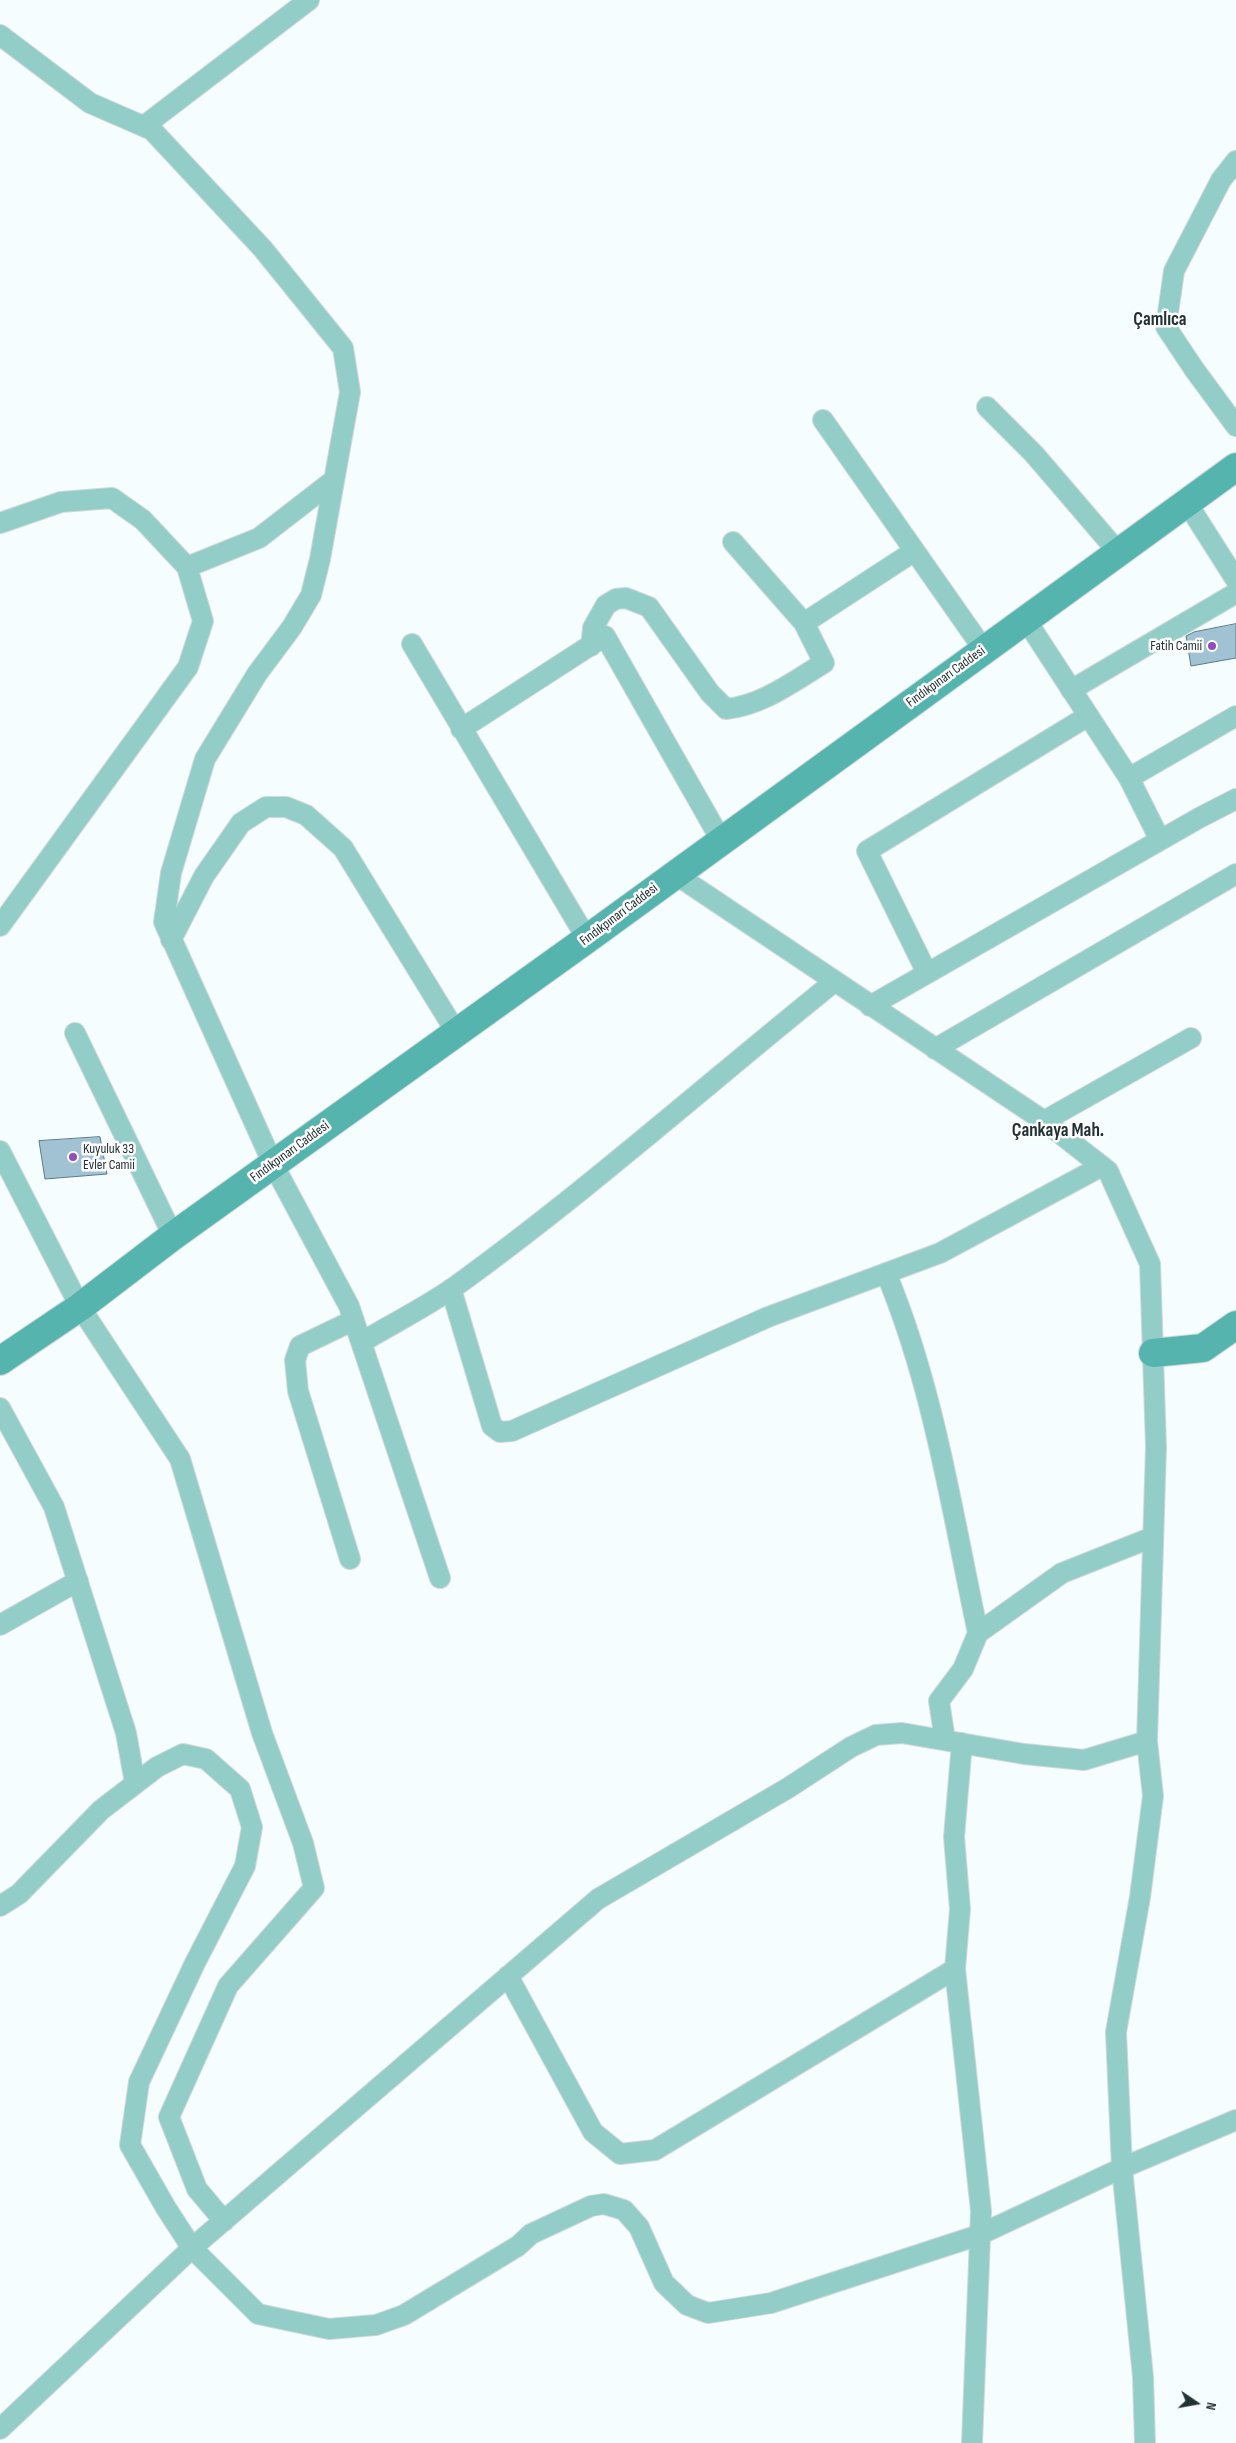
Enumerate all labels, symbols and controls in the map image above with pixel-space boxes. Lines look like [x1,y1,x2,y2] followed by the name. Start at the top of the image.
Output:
[1133,309,1187,331] district label: Çamlıca
[1150,638,1202,654] place label: Fatih Camii
[1206,640,1218,652] marker: Fatih Camii
[903,643,989,711] street label: Fındıkpınarı Caddesi
[577,880,661,950] street label: Fındıkpınarı Caddesi
[247,1118,333,1186] street label: Fındıkpınarı Caddesi
[1012,1120,1104,1142] district label: Çankaya Mah.
[83,1141,135,1174] place label: Kuyuluk 33 Evler Camii
[67,1151,79,1163] marker: Kuyuluk 33 Evler Camii
[1171,2378,1221,2428] north arrow
[1202,2401,1220,2412] text: N

